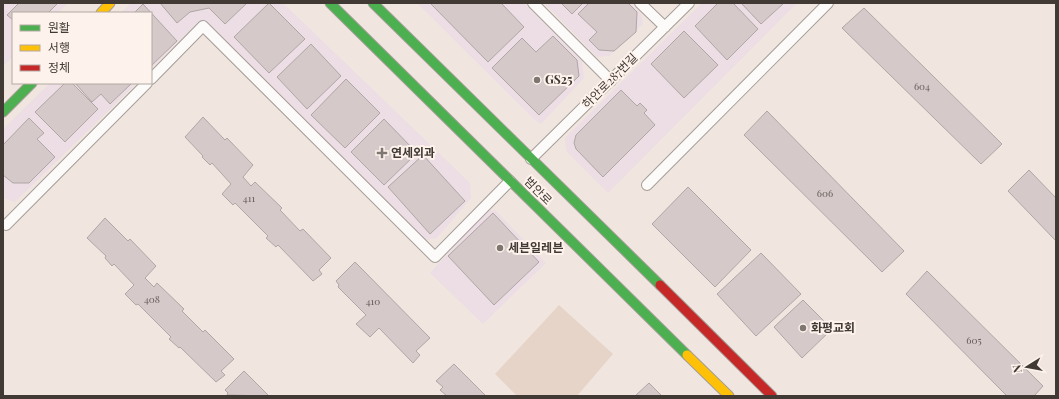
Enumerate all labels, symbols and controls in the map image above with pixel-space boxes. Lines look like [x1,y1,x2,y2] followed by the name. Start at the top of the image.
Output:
[12,12,152,84] legend
[48,19,70,35] text: 원활
[48,39,70,55] text: 서행
[578,49,640,111] street label: 하안로287번길
[48,59,70,75] text: 정체
[545,71,573,87] place label: GS25
[532,75,542,85] marker: GS25
[914,79,930,93] house number: 604
[391,144,435,160] place label: 연세외과
[376,147,388,159] marker: 연세외과
[521,173,556,208] street label: 범안로
[817,186,833,200] house number: 606
[243,191,255,205] house number: 411
[508,239,563,255] place label: 세븐일레븐
[495,243,505,253] marker: 세븐일레븐
[144,292,160,306] house number: 408
[366,294,380,308] house number: 410
[811,319,855,335] place label: 화평교회
[798,323,808,333] marker: 화평교회
[966,333,982,347] house number: 605
[1007,347,1047,387] north arrow
[1009,364,1025,374] text: N

